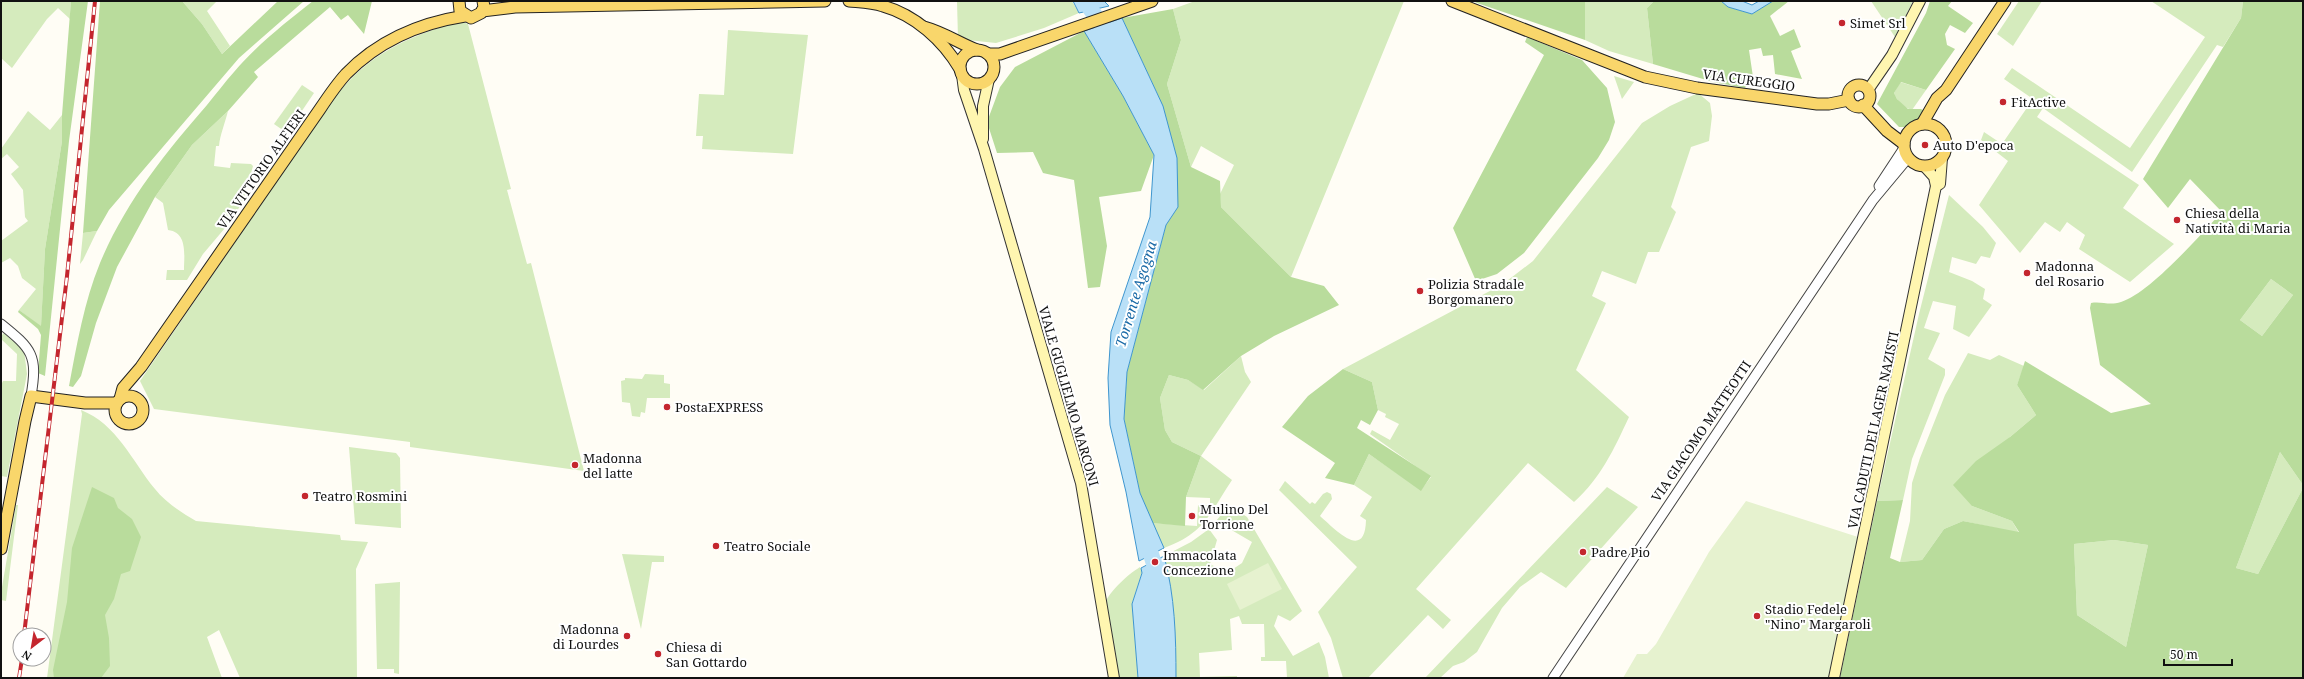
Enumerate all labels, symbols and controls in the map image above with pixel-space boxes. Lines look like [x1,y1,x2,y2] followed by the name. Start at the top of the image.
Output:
[1850,14,1906,32] place label: Simet Srl
[1837,18,1847,28] marker: Simet Srl
[1702,65,1796,95] street label: VIA CUREGGIO
[2011,93,2066,111] place label: FitActive
[1998,97,2008,107] marker: FitActive
[213,105,309,232] street label: VIA VITTORIO ALFIERI
[1933,136,2014,154] place label: Auto D'epoca
[1920,140,1930,150] marker: Auto D'epoca
[2185,204,2291,237] place label: Chiesa della Natività di Maria
[2172,215,2182,225] marker: Chiesa della Natività di Maria
[1110,238,1161,349] water label: Torrente Agogna
[2035,257,2104,290] place label: Madonna del Rosario
[2022,268,2032,278] marker: Madonna del Rosario
[1428,275,1524,308] place label: Polizia Stradale Borgomanero
[1415,286,1425,296] marker: Polizia Stradale Borgomanero
[1035,304,1103,488] street label: VIALE GUGLIELMO MARCONI
[1843,329,1903,530] street label: VIA CADUTI DEI LAGER NAZISTI
[1647,357,1755,505] street label: VIA GIACOMO MATTEOTTI
[675,398,763,416] place label: PostaEXPRESS
[662,402,672,412] marker: PostaEXPRESS
[583,449,642,482] place label: Madonna del latte
[570,460,580,470] marker: Madonna del latte
[313,487,407,505] place label: Teatro Rosmini
[300,491,310,501] marker: Teatro Rosmini
[1200,500,1268,533] place label: Mulino Del Torrione
[1187,511,1197,521] marker: Mulino Del Torrione
[724,537,811,555] place label: Teatro Sociale
[711,541,721,551] marker: Teatro Sociale
[1591,543,1650,561] place label: Padre Pio
[1163,546,1237,579] place label: Immacolata Concezione
[1578,547,1588,557] marker: Padre Pio
[1150,557,1160,567] marker: Immacolata Concezione
[1765,600,1871,633] place label: Stadio Fedele "Nino" Margaroli
[1752,611,1762,621] marker: Stadio Fedele "Nino" Margaroli
[553,620,619,653] place label: Madonna di Lourdes
[12,627,52,667] north arrow
[622,631,632,641] marker: Madonna di Lourdes
[666,638,747,671] place label: Chiesa di San Gottardo
[2164,641,2232,667] scale bar
[2170,646,2198,663] text: 50 m
[19,647,34,665] text: N
[653,649,663,659] marker: Chiesa di San Gottardo

